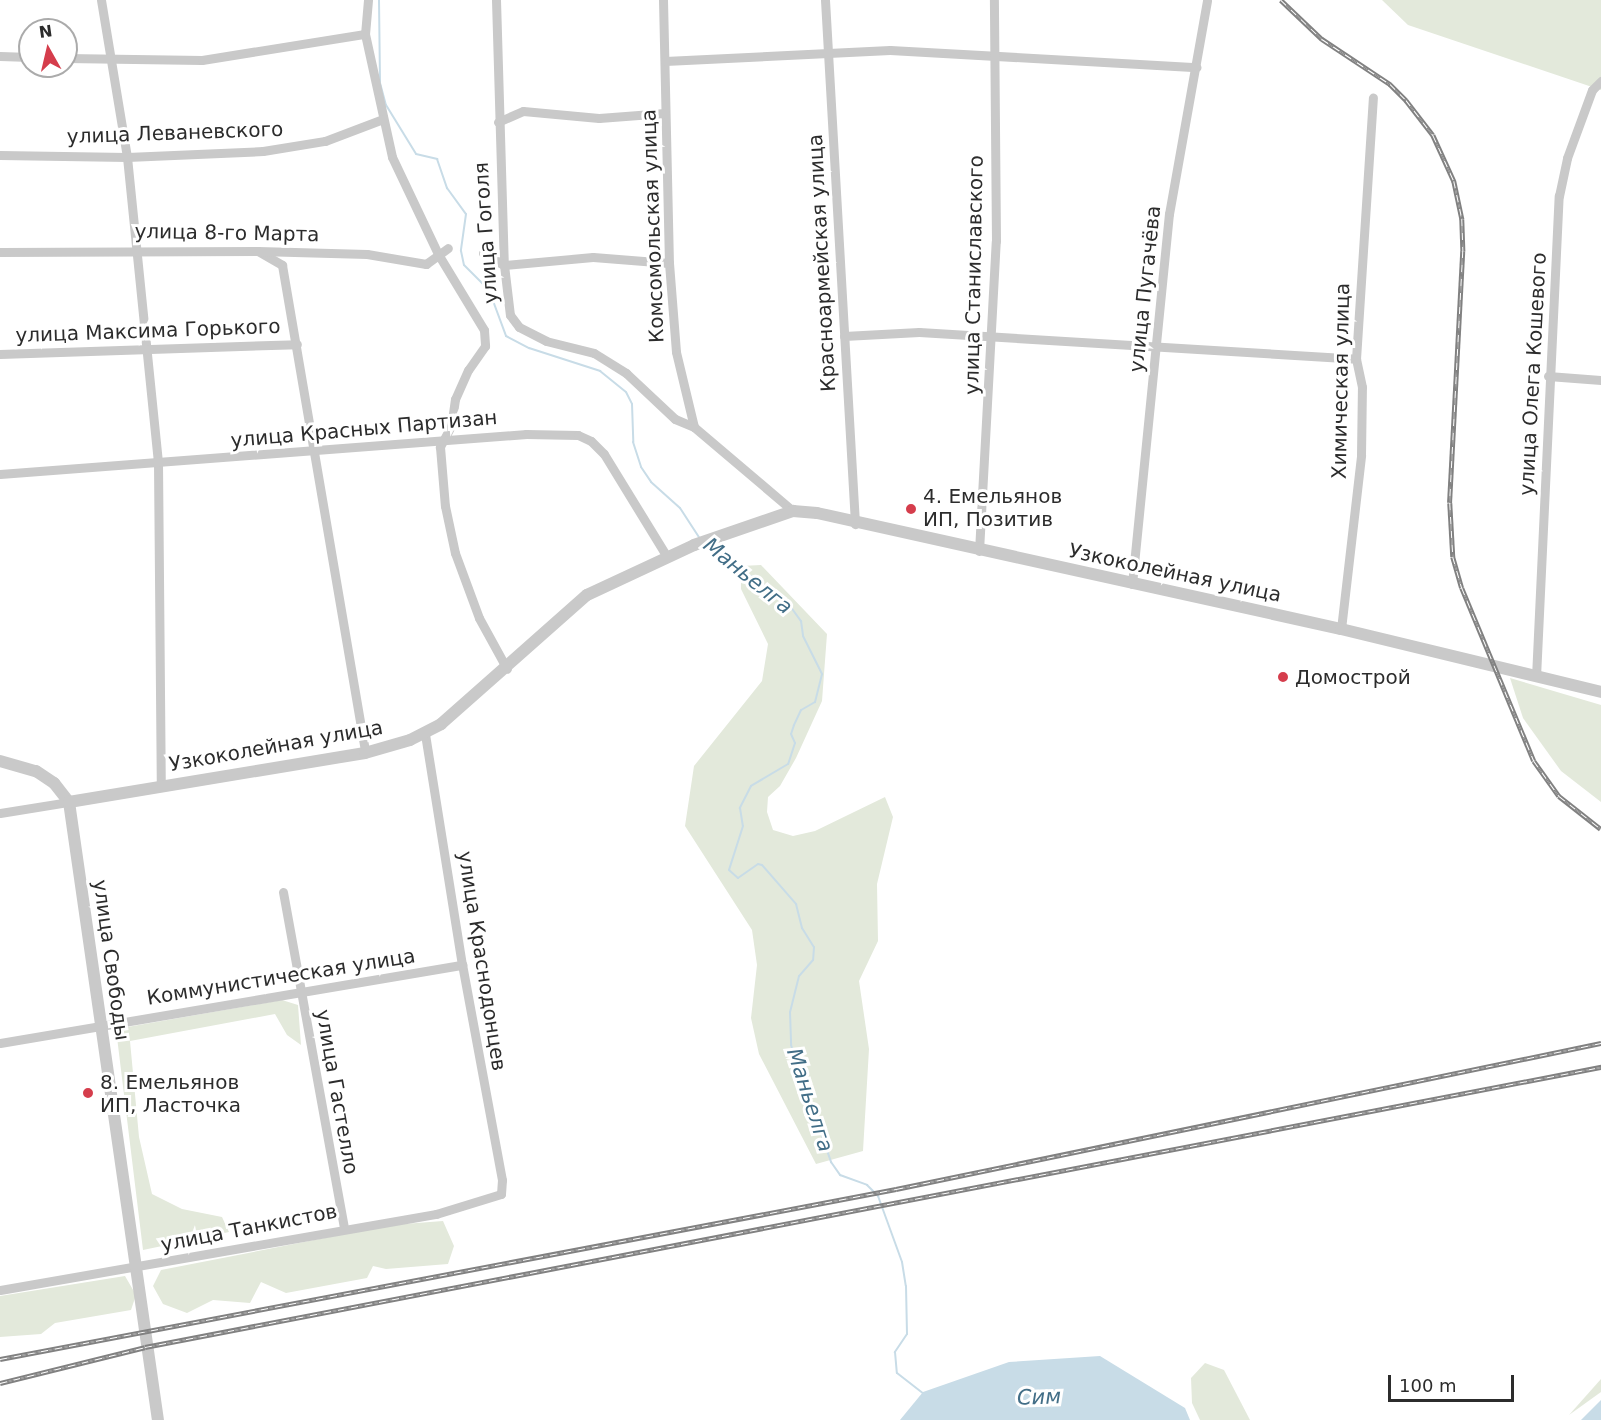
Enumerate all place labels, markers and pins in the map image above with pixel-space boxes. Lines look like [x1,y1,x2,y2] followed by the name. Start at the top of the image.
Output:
[923,485,1062,532] place label: 4. Емельянов ИП, Позитив
[904,502,918,516] marker: 4. Емельянов ИП, Позитив
[1295,665,1411,689] place label: Домострой
[1276,670,1290,684] marker: Домострой
[100,1070,241,1117] place label: 8. Емельянов ИП, Ласточка
[81,1086,95,1100] marker: 8. Емельянов ИП, Ласточка

